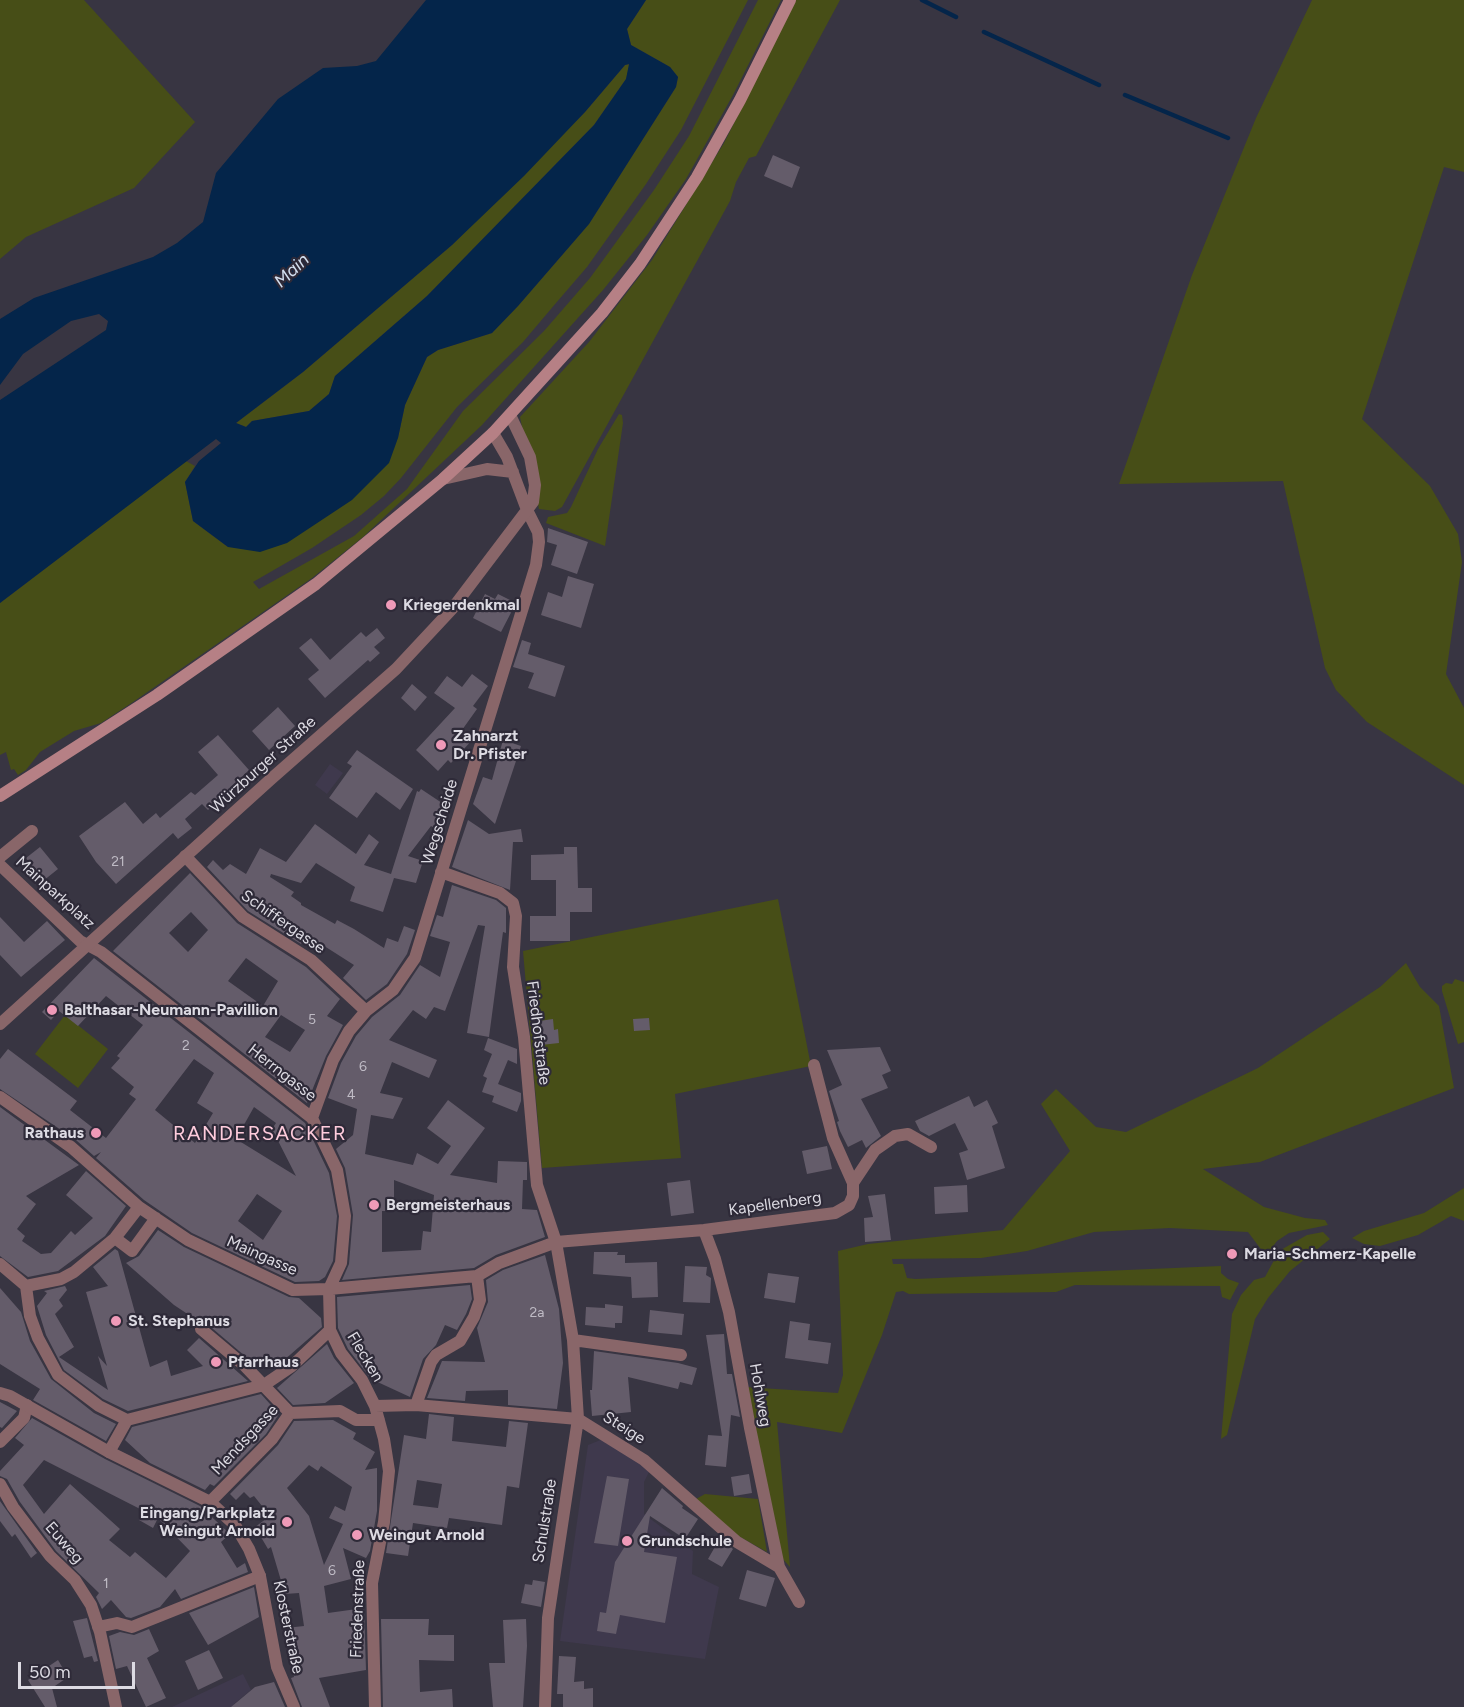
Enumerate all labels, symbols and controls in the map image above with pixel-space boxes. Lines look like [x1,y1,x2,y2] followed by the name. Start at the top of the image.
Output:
[270,249,314,293] water label: Main
[403,595,520,615] place label: Kriegerdenkmal
[384,598,398,612] marker: Kriegerdenkmal
[206,712,320,818] street label: Würzburger Straße
[453,726,527,764] place label: Zahnarzt Dr. Pfister
[434,738,448,752] marker: Zahnarzt Dr. Pfister
[418,777,462,867] street label: Wegscheide
[11,852,99,934] street label: Mainparkplatz
[111,854,125,870] house number: 21
[237,886,329,958] street label: Schiffergasse
[522,980,554,1086] street label: Friedhofstraße
[64,1000,278,1020] place label: Balthasar-Neumann-Pavillion
[45,1003,59,1017] marker: Balthasar-Neumann-Pavillion
[308,1012,316,1028] house number: 5
[182,1038,190,1054] house number: 2
[244,1040,320,1106] street label: Herrngasse
[359,1059,367,1075] house number: 6
[347,1087,355,1103] house number: 4
[173,1122,347,1146] district label: RANDERSACKER
[25,1123,84,1143] place label: Rathaus
[89,1126,103,1140] marker: Rathaus
[727,1188,823,1220] street label: Kapellenberg
[386,1195,510,1215] place label: Bergmeisterhaus
[367,1198,381,1212] marker: Bergmeisterhaus
[224,1232,300,1280] street label: Maingasse
[1244,1244,1416,1264] place label: Maria-Schmerz-Kapelle
[1225,1247,1239,1261] marker: Maria-Schmerz-Kapelle
[530,1305,544,1321] house number: 2a
[128,1311,230,1331] place label: St. Stephanus
[109,1314,123,1328] marker: St. Stephanus
[343,1329,387,1385] street label: Flecken
[228,1352,299,1372] place label: Pfarrhaus
[209,1355,223,1369] marker: Pfarrhaus
[745,1362,775,1428] street label: Hohlweg
[208,1401,282,1479] street label: Mendsgasse
[599,1408,649,1448] street label: Steige
[529,1478,561,1564] street label: Schulstraße
[140,1503,275,1541] place label: Eingang/Parkplatz Weingut Arnold
[280,1515,294,1529] marker: Eingang/Parkplatz Weingut Arnold
[41,1518,87,1568] street label: Euweg
[369,1525,484,1545] place label: Weingut Arnold
[350,1528,364,1542] marker: Weingut Arnold
[639,1531,732,1551] place label: Grundschule
[620,1534,634,1548] marker: Grundschule
[347,1560,369,1658] street label: Friedenstraße
[328,1563,336,1579] house number: 6
[103,1576,109,1592] house number: 1
[269,1579,307,1675] street label: Klosterstraße
[21,1650,138,1688] scale bar
[29,1661,71,1683] text: 50 m

